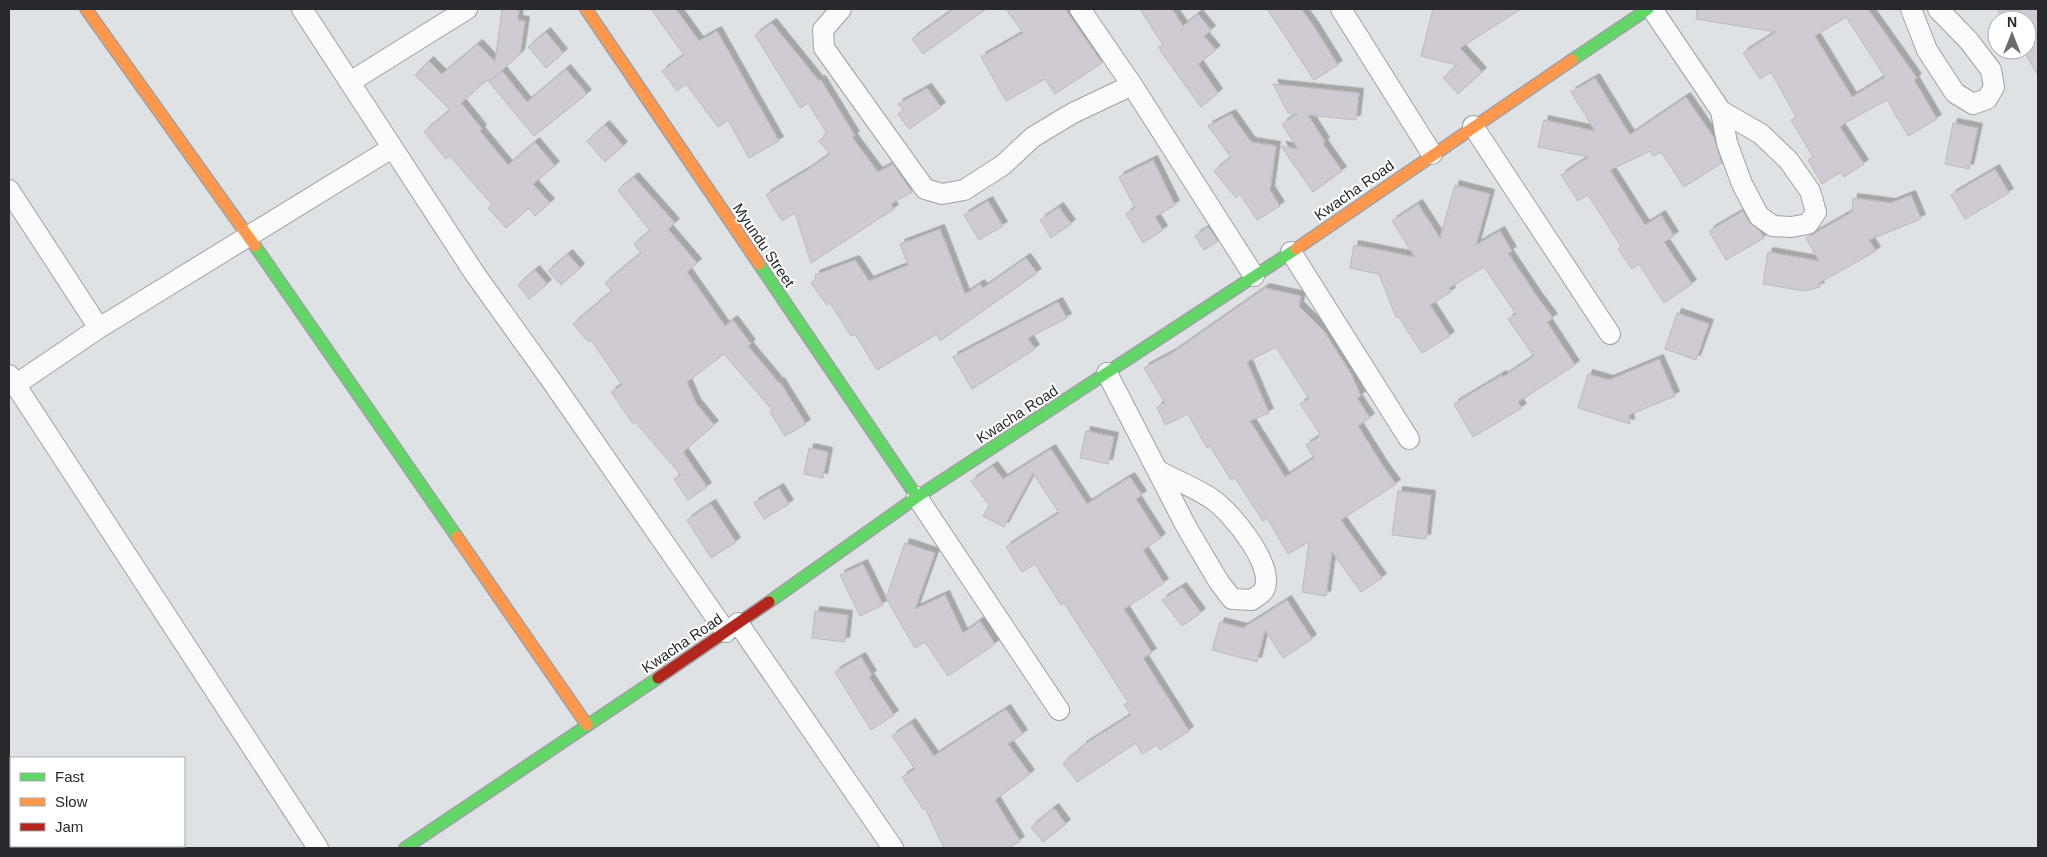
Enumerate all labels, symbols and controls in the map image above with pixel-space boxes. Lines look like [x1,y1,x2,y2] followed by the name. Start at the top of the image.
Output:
[1987,10,2037,60] north arrow
[2007,14,2017,30] text: N
[1311,156,1397,224] street label: Kwacha Road
[730,200,799,291] street label: Myundu Street
[973,381,1061,447] street label: Kwacha Road
[639,610,725,676] street label: Kwacha Road
[10,757,185,847] legend
[55,768,85,785] text: Fast
[55,793,88,810] text: Slow
[55,818,83,835] text: Jam

